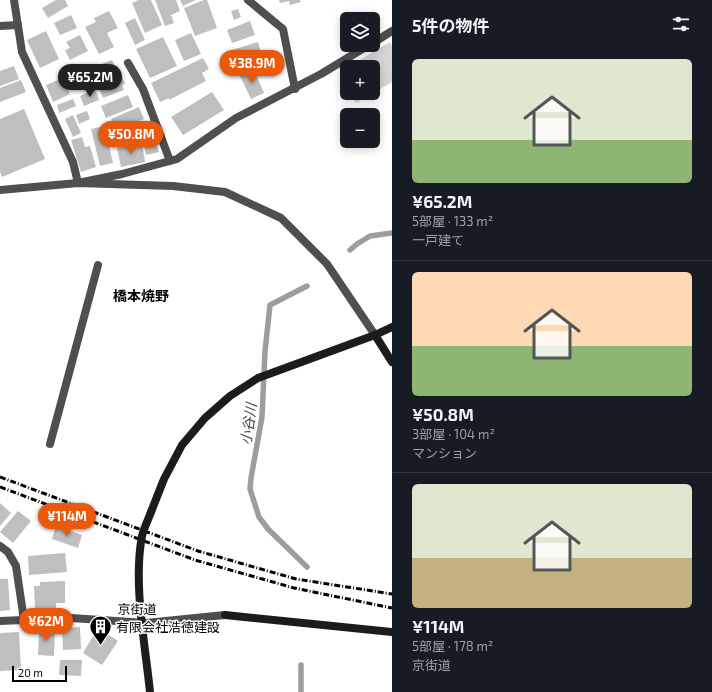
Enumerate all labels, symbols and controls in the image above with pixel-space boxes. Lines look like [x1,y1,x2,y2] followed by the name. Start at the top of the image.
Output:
[340,12,380,148] map controls
[340,12,380,52] button: layers
[670,13,692,35] icon: filters
[412,15,489,35] text: 5件の物件
[219,50,285,84] pin: ¥38.9M
[229,55,275,71] text: ¥38.9M
[340,60,380,100] button: +
[57,64,123,98] pin: ¥65.2M
[67,69,113,85] text: ¥65.2M
[516,85,588,157] icon: home
[340,108,380,148] button: −
[98,121,164,155] pin: ¥50.8M
[107,126,155,142] text: ¥50.8M
[412,191,472,211] text: ¥65.2M
[412,213,493,229] text: 5部屋 · 133 m²
[412,232,464,248] text: 一戸建て
[113,287,169,304] district label: 橋本焼野
[516,298,588,370] icon: home
[237,400,260,446] water label: 小谷川
[412,404,474,424] text: ¥50.8M
[412,426,495,442] text: 3部屋 · 104 m²
[412,445,477,461] text: マンション
[39,503,95,537] pin: ¥114M
[47,508,87,524] text: ¥114M
[516,510,588,582] icon: home
[117,601,157,617] street label: 京街道
[22,608,70,642] pin: ¥62M
[28,613,64,629] text: ¥62M
[87,614,113,647] building icon: 有限会社浩徳建設
[412,616,464,636] text: ¥114M
[116,619,220,635] place label: 有限会社浩徳建設
[412,638,493,654] text: 5部屋 · 178 m²
[412,657,451,673] text: 京街道
[12,664,67,683] scale bar
[18,666,43,679] text: 20 m

